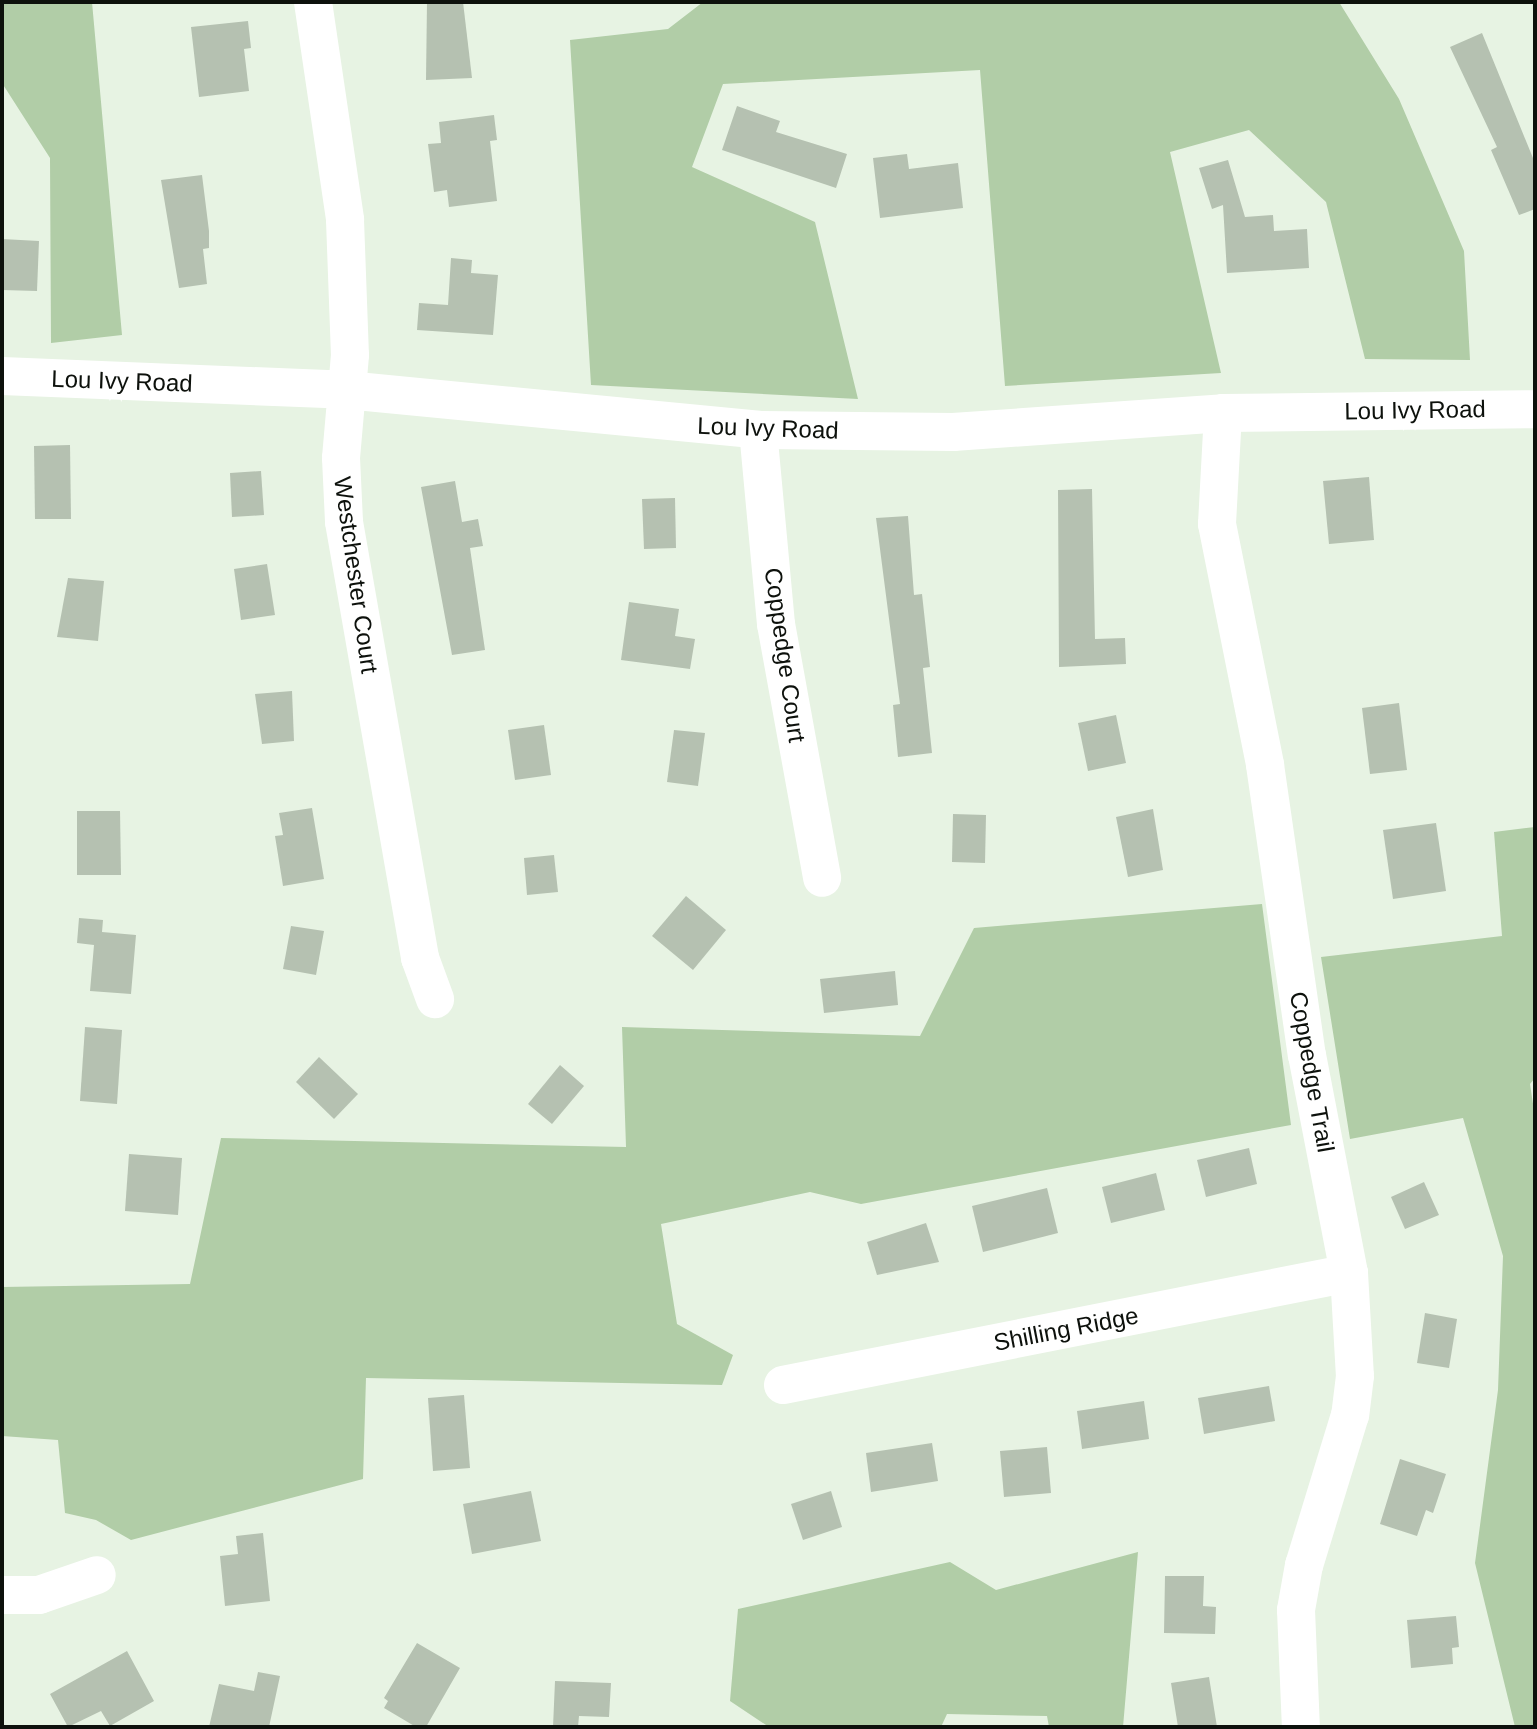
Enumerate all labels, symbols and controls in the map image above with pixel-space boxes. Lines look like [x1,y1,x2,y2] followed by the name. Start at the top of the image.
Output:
[51,364,193,398] street label: Lou Ivy Road
[1344,394,1486,426] street label: Lou Ivy Road
[697,411,839,445] street label: Lou Ivy Road
[328,475,384,675] street label: Westchester Court
[758,566,812,744] street label: Coppedge Court
[1284,989,1340,1155] street label: Coppedge Trail
[991,1301,1141,1357] street label: Shilling Ridge

